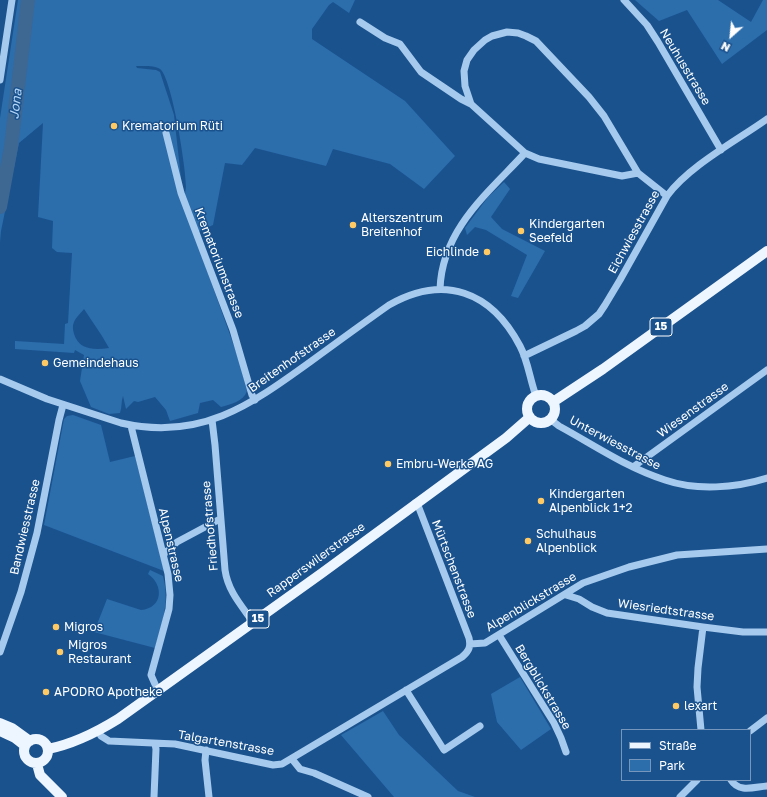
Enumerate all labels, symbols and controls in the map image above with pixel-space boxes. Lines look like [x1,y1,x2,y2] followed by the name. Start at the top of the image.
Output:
[711,16,751,56] north arrow
[657,26,713,108] street label: Neuhusstrasse
[719,39,732,55] text: N
[6,88,26,120] water label: Jona
[122,119,223,133] place label: Krematorium Rüti
[109,121,119,131] marker: Krematorium Rüti
[605,188,663,276] street label: Eichwiesstrasse
[191,206,247,320] street label: Krematoriumstrasse
[361,211,443,239] place label: Alterszentrum Breitenhof
[529,217,605,245] place label: Kindergarten Seefeld
[348,220,358,230] marker: Alterszentrum Breitenhof
[516,226,526,236] marker: Kindergarten Seefeld
[426,245,479,259] place label: Eichlinde
[482,247,492,257] marker: Eichlinde
[650,318,672,336] road number: 15
[246,325,338,395] street label: Breitenhofstrasse
[53,356,139,370] place label: Gemeindehaus
[40,358,50,368] marker: Gemeindehaus
[655,379,731,441] street label: Wiesenstrasse
[567,413,663,473] street label: Unterwiesstrasse
[396,457,493,471] place label: Embru-Werke AG
[383,459,393,469] marker: Embru-Werke AG
[7,478,43,576] street label: Bandwiesstrasse
[199,480,221,572] street label: Friedhofstrasse
[549,487,632,515] place label: Kindergarten Alpenblick 1+2
[536,496,546,506] marker: Kindergarten Alpenblick 1+2
[155,507,187,583] street label: Alpenstrasse
[429,518,479,620] street label: Mürtschenstrasse
[264,519,368,601] street label: Rapperswilerstrasse
[536,527,597,555] place label: Schulhaus Alpenblick
[523,536,533,546] marker: Schulhaus Alpenblick
[483,569,579,635] street label: Alpenblickstrasse
[617,596,715,624] street label: Wiesriedtstrasse
[247,610,269,628] road number: 15
[64,620,103,634] place label: Migros
[51,622,61,632] marker: Migros
[68,638,132,666] place label: Migros Restaurant
[512,642,574,732] street label: Bergblickstrasse
[55,647,65,657] marker: Migros Restaurant
[54,685,162,699] place label: APODRO Apotheke
[41,687,51,697] marker: APODRO Apotheke
[684,699,717,713] place label: lexart
[671,701,681,711] marker: lexart
[177,727,275,759] street label: Talgartenstrasse
[621,729,751,781] legend
[659,738,697,753] text: Straße
[659,758,685,773] text: Park

